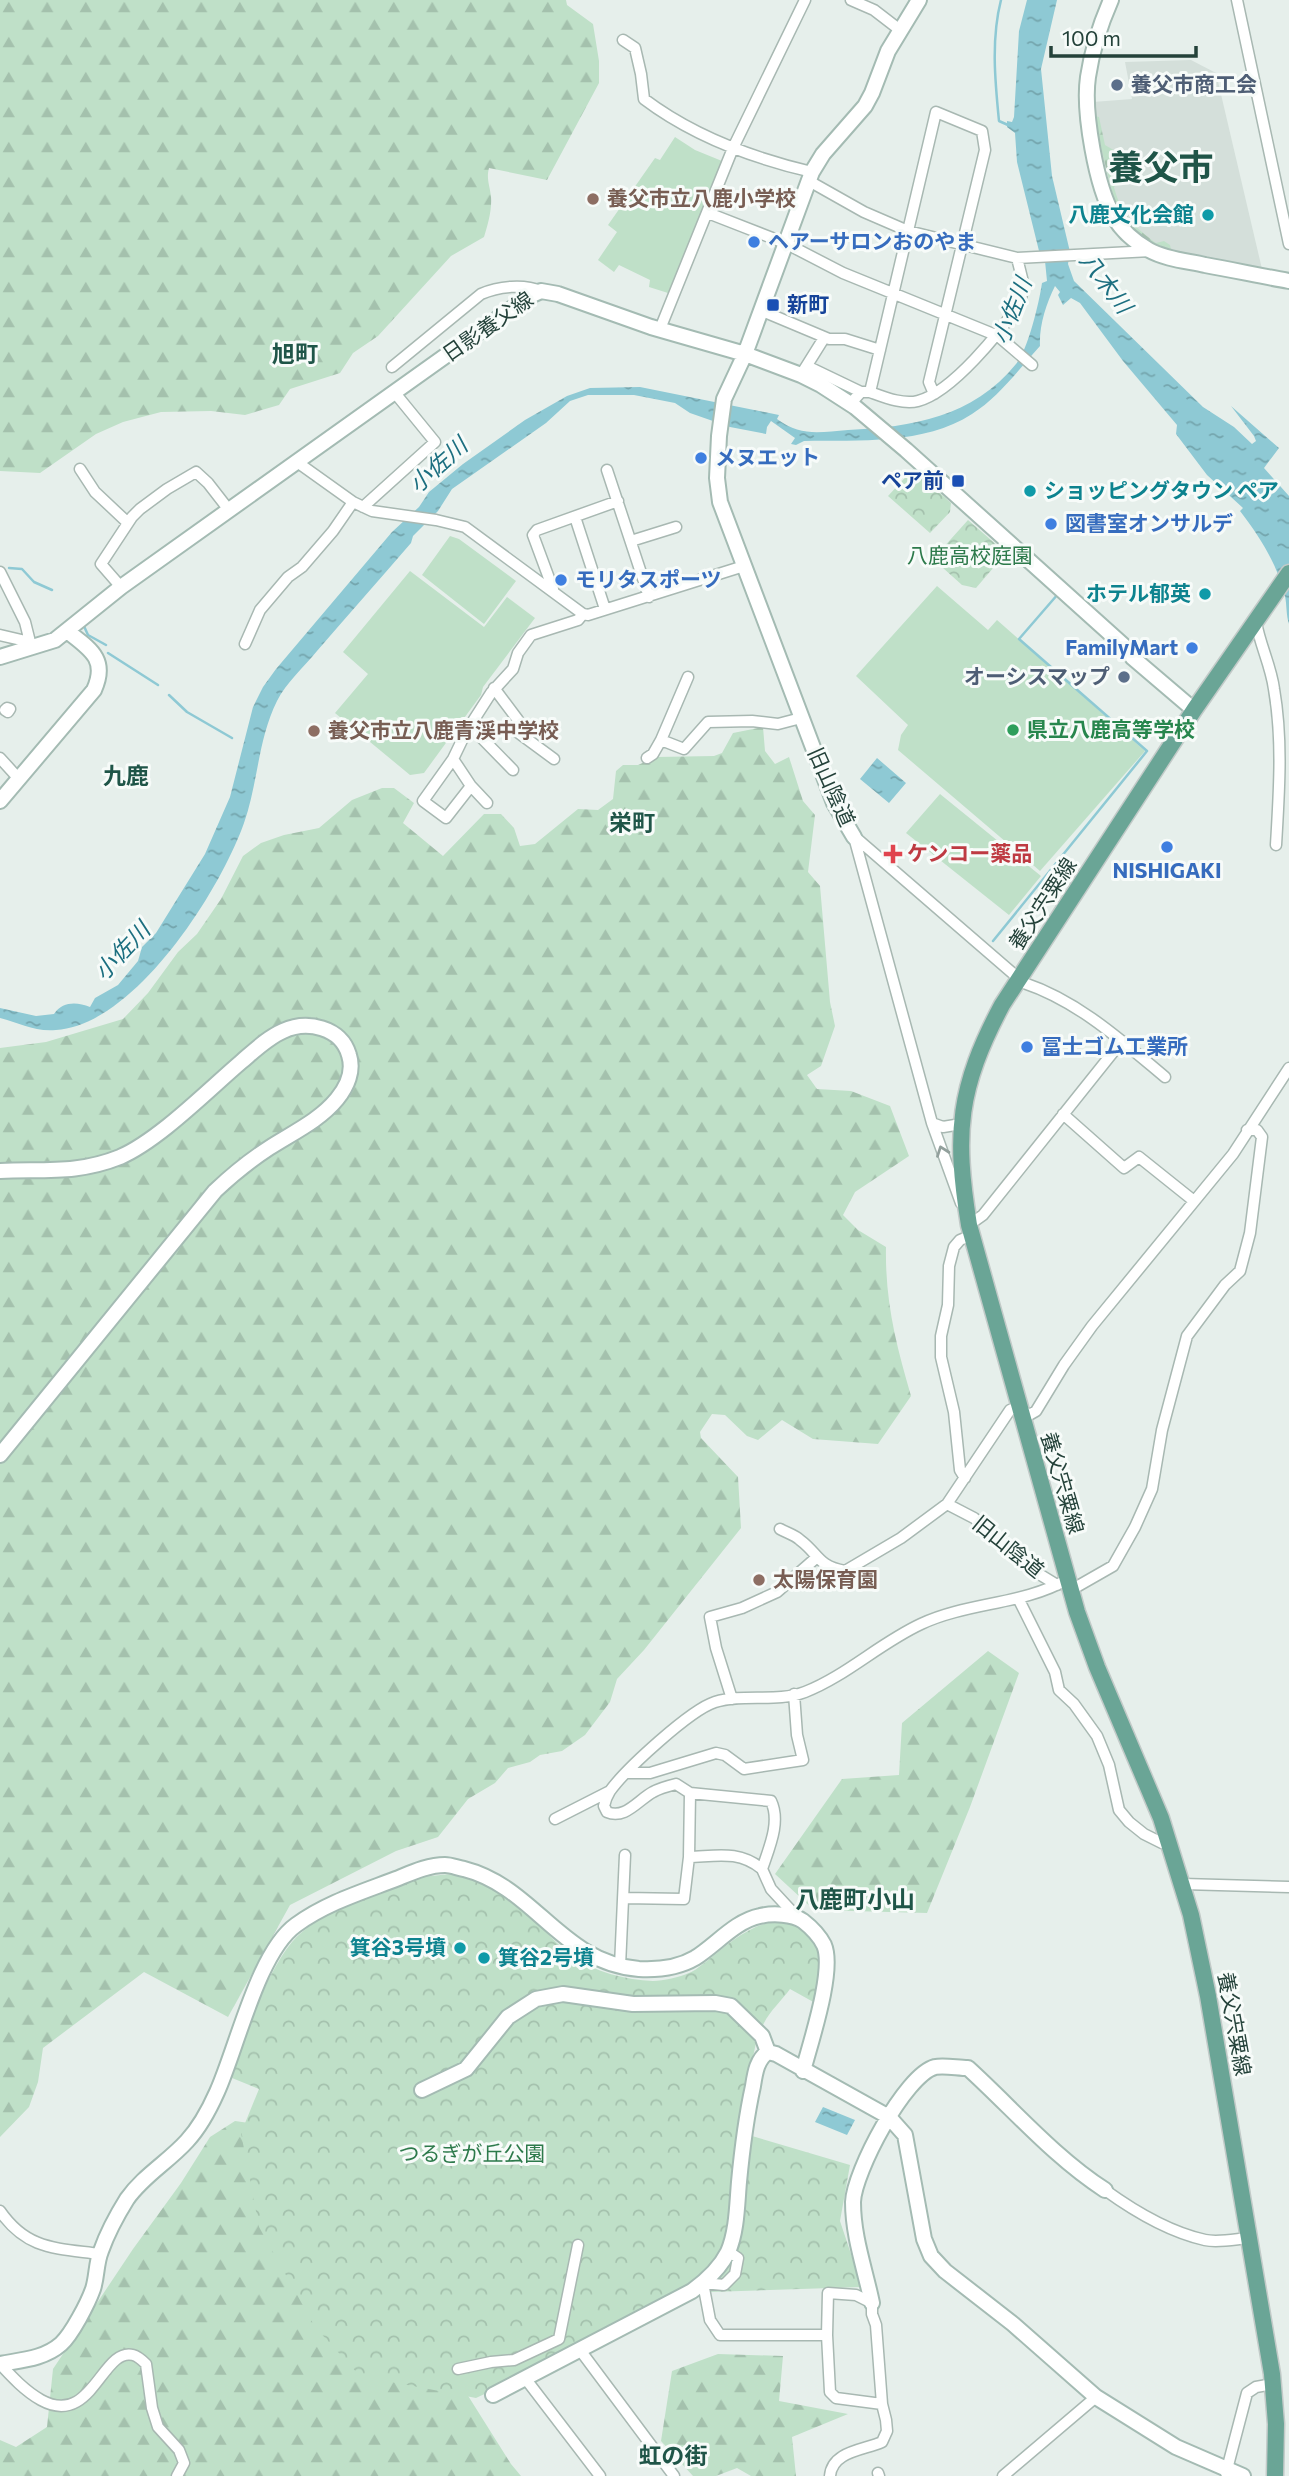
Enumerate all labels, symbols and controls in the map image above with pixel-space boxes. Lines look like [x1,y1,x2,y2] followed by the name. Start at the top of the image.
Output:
[1051,14,1196,58] scale bar
[1062,25,1121,50] text: 100 m
[1131,71,1257,96] place label: 養父市商工会
[1109,77,1125,93] marker: 養父市商工会
[1108,144,1214,187] district label: 養父市
[607,185,796,210] place label: 養父市立八鹿小学校
[585,191,601,207] marker: 養父市立八鹿小学校
[1068,201,1194,226] place label: 八鹿文化会館
[1200,207,1216,223] marker: 八鹿文化会館
[768,228,976,253] place label: ヘアーサロンおのやま
[746,234,762,250] marker: ヘアーサロンおのやま
[1075,246,1141,321] water label: 八木川
[986,271,1038,348] water label: 小佐川
[437,285,537,366] street label: 日影養父線
[787,291,829,316] place label: 新町
[765,297,781,313] marker: 新町
[272,339,318,367] district label: 旭町
[402,429,475,498] water label: 小佐川
[715,444,820,469] place label: メヌエット
[693,450,709,466] marker: メヌエット
[881,467,944,492] place label: ペア前
[950,473,966,489] marker: ペア前
[1044,477,1279,502] place label: ショッピングタウン ペア
[1022,483,1038,499] marker: ショッピングタウン ペア
[1065,510,1233,535] place label: 図書室オンサルデ
[1043,516,1059,532] marker: 図書室オンサルデ
[907,542,1033,567] park label: 八鹿高校庭園
[575,566,722,591] place label: モリタスポーツ
[553,572,569,588] marker: モリタスポーツ
[1086,580,1191,605] place label: ホテル郁英
[1197,586,1213,602] marker: ホテル郁英
[1065,634,1178,659] place label: FamilyMart
[1184,640,1200,656] marker: FamilyMart
[964,663,1110,688] place label: オーシスマップ
[1116,669,1132,685] marker: オーシスマップ
[1027,716,1195,741] place label: 県立八鹿高等学校
[328,717,559,742] place label: 養父市立八鹿青渓中学校
[1005,722,1021,738] marker: 県立八鹿高等学校
[306,723,322,739] marker: 養父市立八鹿青渓中学校
[804,743,861,830] street label: 旧山陰道
[103,761,149,789] district label: 九鹿
[609,808,655,836] district label: 栄町
[1159,839,1175,855] marker: NISHIGAKI
[907,840,1032,865] place label: ケンコー薬品
[885,846,901,862] marker: ケンコー薬品
[1003,852,1081,954] street label: 養父宍粟線
[1113,857,1222,882] place label: NISHIGAKI
[88,913,157,985] water label: 小佐川
[1041,1033,1188,1058] place label: 冨士ゴム工業所
[1019,1039,1035,1055] marker: 冨士ゴム工業所
[936,1146,950,1158] one-way arrow
[1037,1429,1090,1536] street label: 養父宍粟線
[968,1510,1049,1582] street label: 旧山陰道
[773,1566,878,1591] place label: 太陽保育園
[751,1572,767,1588] marker: 太陽保育園
[795,1884,915,1913] district label: 八鹿町小山
[350,1934,446,1959] place label: 箕谷3号墳
[452,1940,468,1956] marker: 箕谷3号墳
[498,1944,594,1969] place label: 箕谷2号墳
[476,1950,492,1966] marker: 箕谷2号墳
[1214,1970,1257,2078] street label: 養父宍粟線
[399,2140,546,2165] park label: つるぎが丘公園
[639,2441,708,2469] district label: 虹の街

